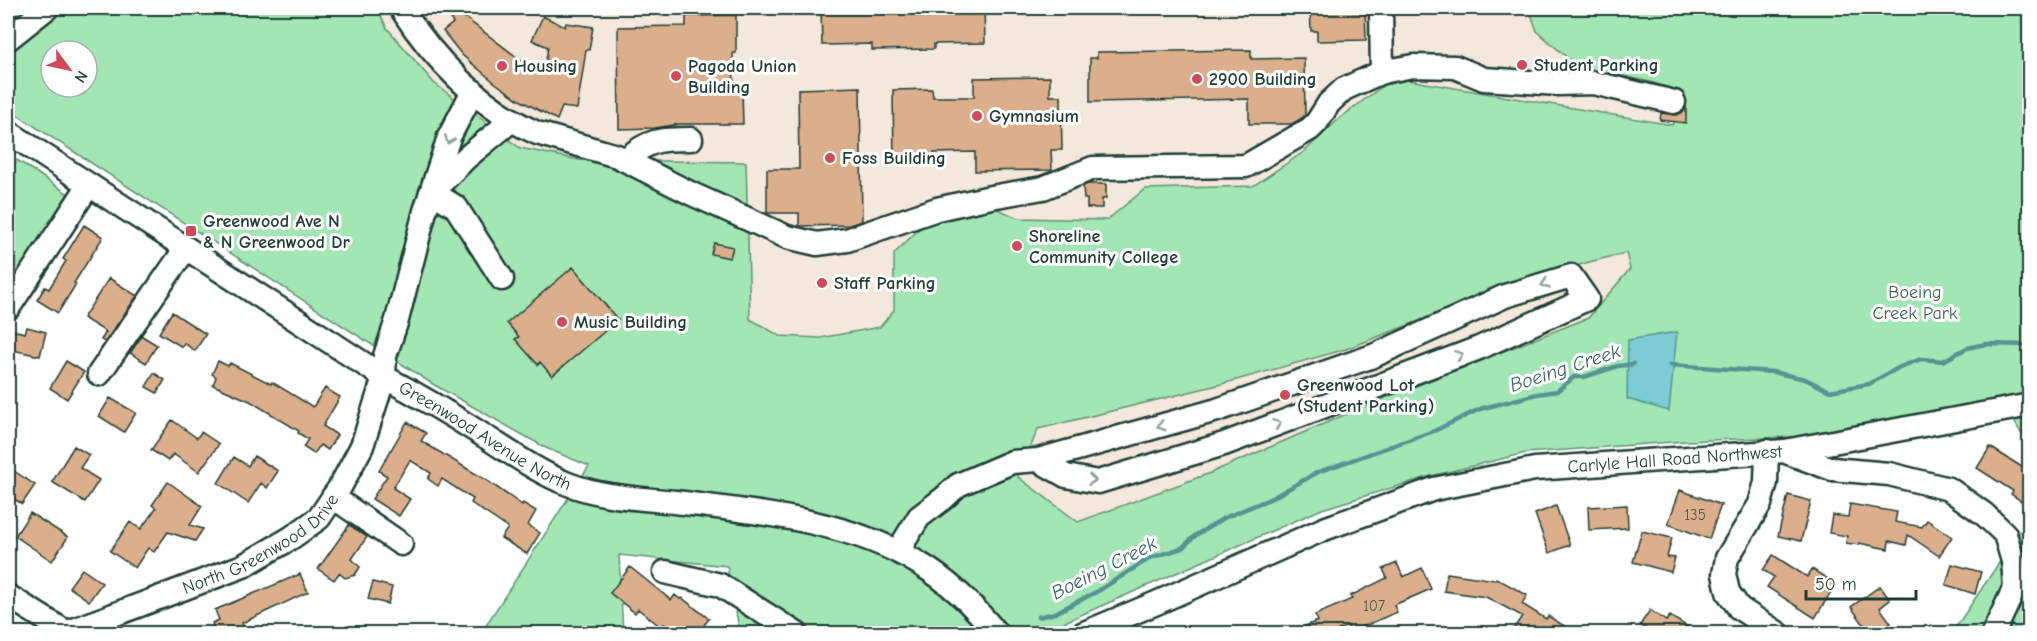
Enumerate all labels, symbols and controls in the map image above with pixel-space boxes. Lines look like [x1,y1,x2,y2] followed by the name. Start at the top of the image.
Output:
[39,39,99,99] north arrow
[1534,55,1659,76] place label: Student Parking
[514,56,577,77] place label: Housing
[688,56,797,98] place label: Pagoda Union Building
[1515,58,1529,72] marker: Student Parking
[495,59,509,73] marker: Housing
[70,67,91,86] text: N
[669,69,683,83] marker: Pagoda Union Building
[1209,69,1317,90] place label: 2900 Building
[1190,72,1204,86] marker: 2900 Building
[989,106,1079,127] place label: Gymnasium
[970,109,984,123] marker: Gymnasium
[444,134,456,145] one-way arrow
[842,148,946,169] place label: Foss Building
[823,151,837,165] marker: Foss Building
[203,211,350,253] place label: Greenwood Ave N & N Greenwood Dr
[184,224,198,238] marker: Greenwood Ave N & N Greenwood Dr
[1029,226,1178,268] place label: Shoreline Community College
[1010,239,1024,253] marker: Shoreline Community College
[834,273,936,294] place label: Staff Parking
[815,276,829,290] marker: Staff Parking
[1540,277,1551,289] one-way arrow
[1872,282,1958,324] park label: Boeing Creek Park
[574,312,687,333] place label: Music Building
[555,315,569,329] marker: Music Building
[1507,339,1624,397] water label: Boeing Creek
[1453,350,1464,362] one-way arrow
[1297,375,1434,417] place label: Greenwood Lot (Student Parking)
[395,377,574,495] street label: Greenwood Avenue North
[1278,388,1292,402] marker: Greenwood Lot (Student Parking)
[1156,419,1166,431] one-way arrow
[1271,419,1282,431] one-way arrow
[1567,441,1784,477] street label: Carlyle Hall Road Northwest
[1087,473,1096,486] one-way arrow
[180,490,343,598] street label: North Greenwood Drive
[1684,506,1706,524] house number: 135
[1047,531,1161,604] water label: Boeing Creek
[1806,563,1916,601] scale bar
[1815,574,1857,595] text: 50 m
[1363,597,1385,615] house number: 107

